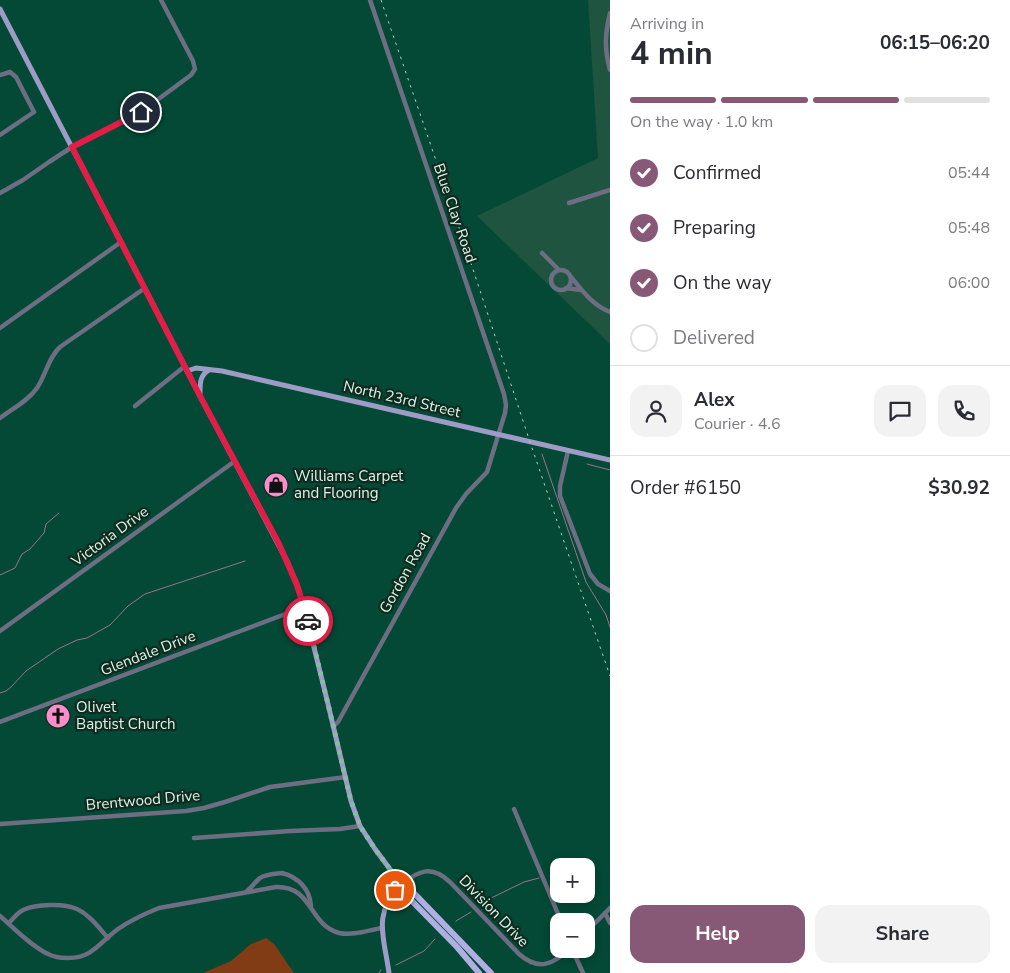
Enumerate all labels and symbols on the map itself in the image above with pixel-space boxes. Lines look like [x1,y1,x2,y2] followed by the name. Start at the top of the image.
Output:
[120,91,162,133] pin
[429,161,481,265] street label: Blue Clay Road
[341,376,463,422] street label: North 23rd Street
[294,466,404,503] place label: Williams Carpet and Flooring
[263,472,289,498] shop icon: Williams Carpet and Flooring
[67,501,153,571] street label: Victoria Drive
[375,529,435,617] street label: Gordon Road
[283,596,333,646] courier
[98,626,198,680] street label: Glendale Drive
[76,697,176,734] place label: Olivet Baptist Church
[45,703,71,729] church icon: Olivet Baptist Church
[85,785,201,815] street label: Brentwood Drive
[374,869,416,911] pin
[455,871,533,951] street label: Division Drive

